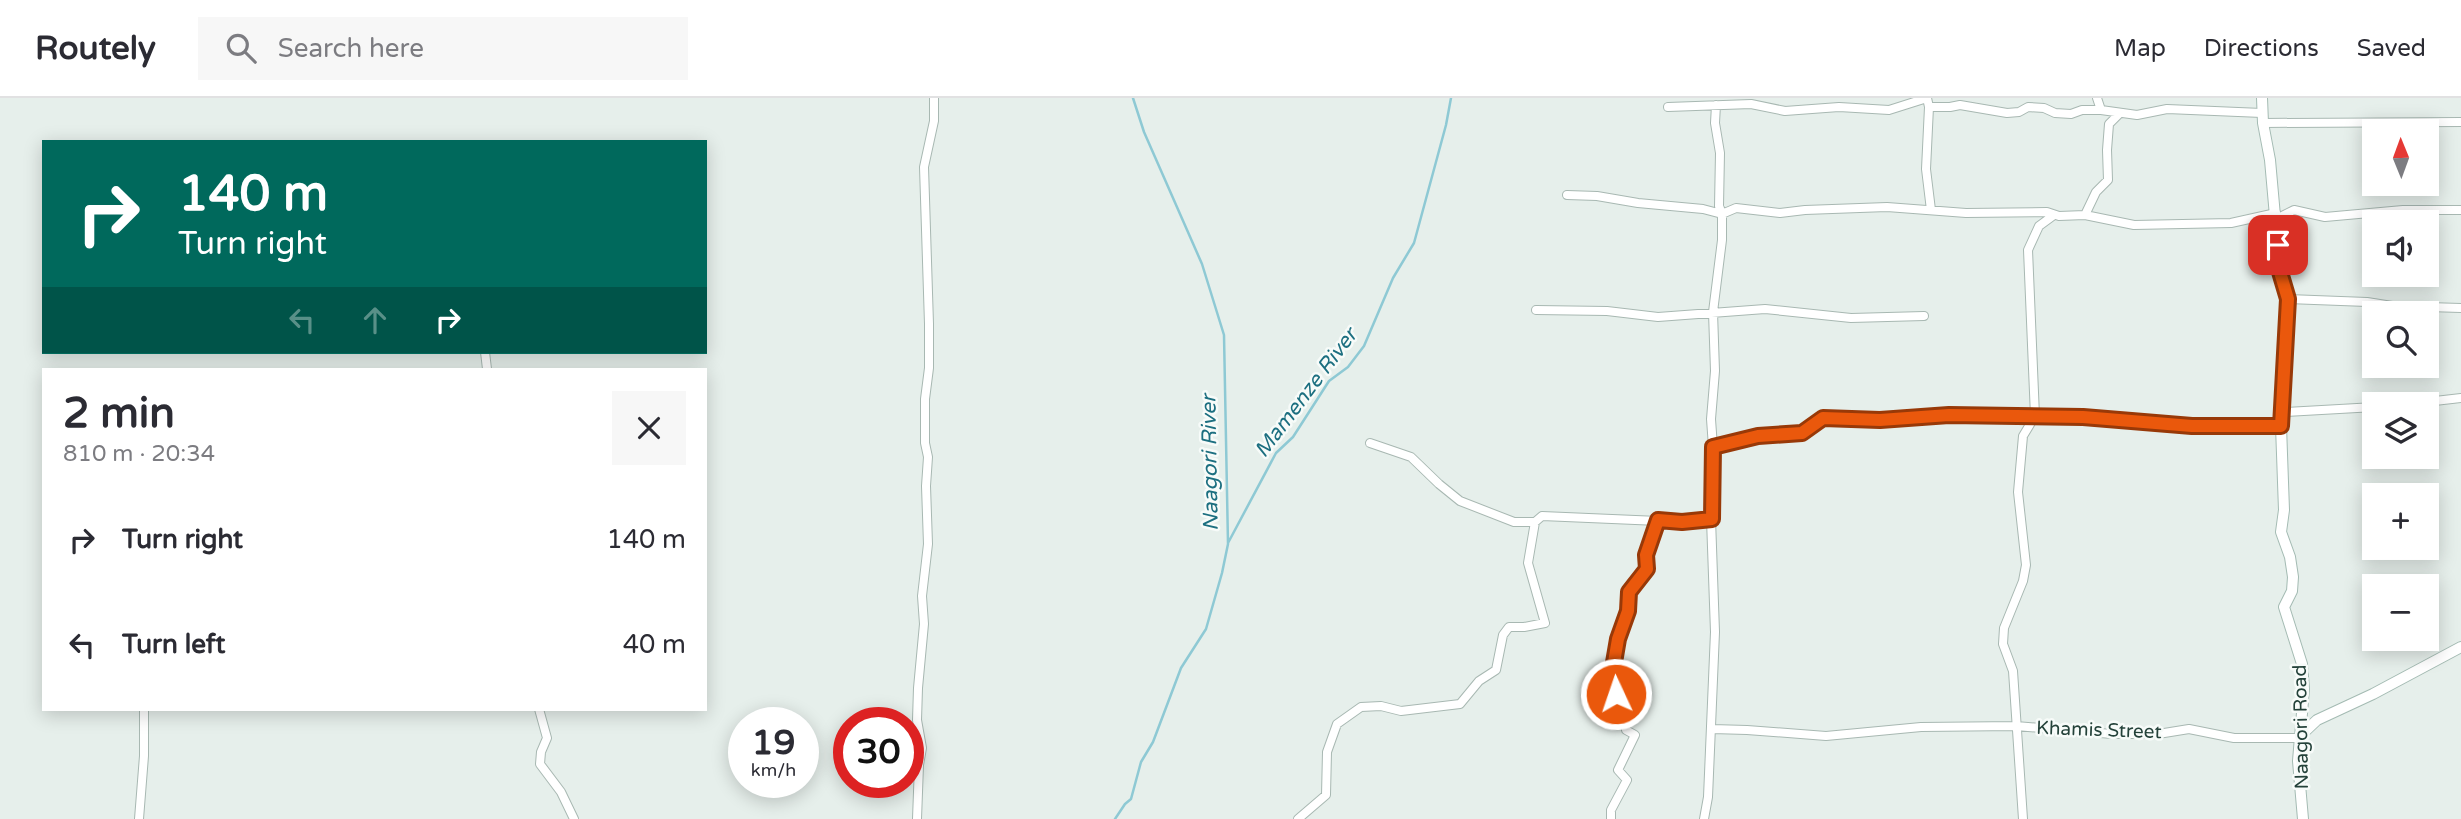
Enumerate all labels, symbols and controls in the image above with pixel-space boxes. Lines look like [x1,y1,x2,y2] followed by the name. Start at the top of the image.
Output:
[198,17,688,80] search box
[35,29,156,68] text: Routely
[222,29,260,67] icon: search
[278,33,424,64] text: Search here
[2114,34,2166,63] text: Map
[2204,34,2319,63] text: Directions
[2357,34,2426,63] text: Saved
[2362,119,2440,196] north arrow
[2362,119,2439,651] map controls
[178,165,328,224] text: 140 m
[63,168,154,259] icon: right
[2362,210,2439,287] button: sound
[2248,215,2308,275] pin
[178,225,327,263] text: Turn right
[2259,226,2297,264] icon: arrive
[283,301,321,339] icon: left
[356,301,394,339] icon: ahead
[429,301,467,339] icon: right
[2362,301,2439,378] button: search
[1249,321,1364,462] water label: Mamenze River
[63,388,175,439] text: 2 min
[612,391,686,465] button: close
[1196,392,1224,531] water label: Naagori River
[2362,392,2439,469] button: layers
[63,440,215,468] text: 810 m · 20:34
[2362,483,2439,560] button: +
[63,521,101,559] icon: right
[122,524,243,555] text: Turn right
[606,524,686,555] text: 140 m
[2362,574,2439,651] button: −
[63,626,101,664] icon: left
[122,629,225,660] text: Turn left
[623,629,686,660] text: 40 m
[1579,657,1653,731] position arrow
[2289,664,2313,790] street label: Naagori Road
[833,707,924,798] speed limit sign: 30
[2036,717,2162,743] street label: Khamis Street
[752,722,795,764] text: 19
[751,759,796,781] text: km/h

